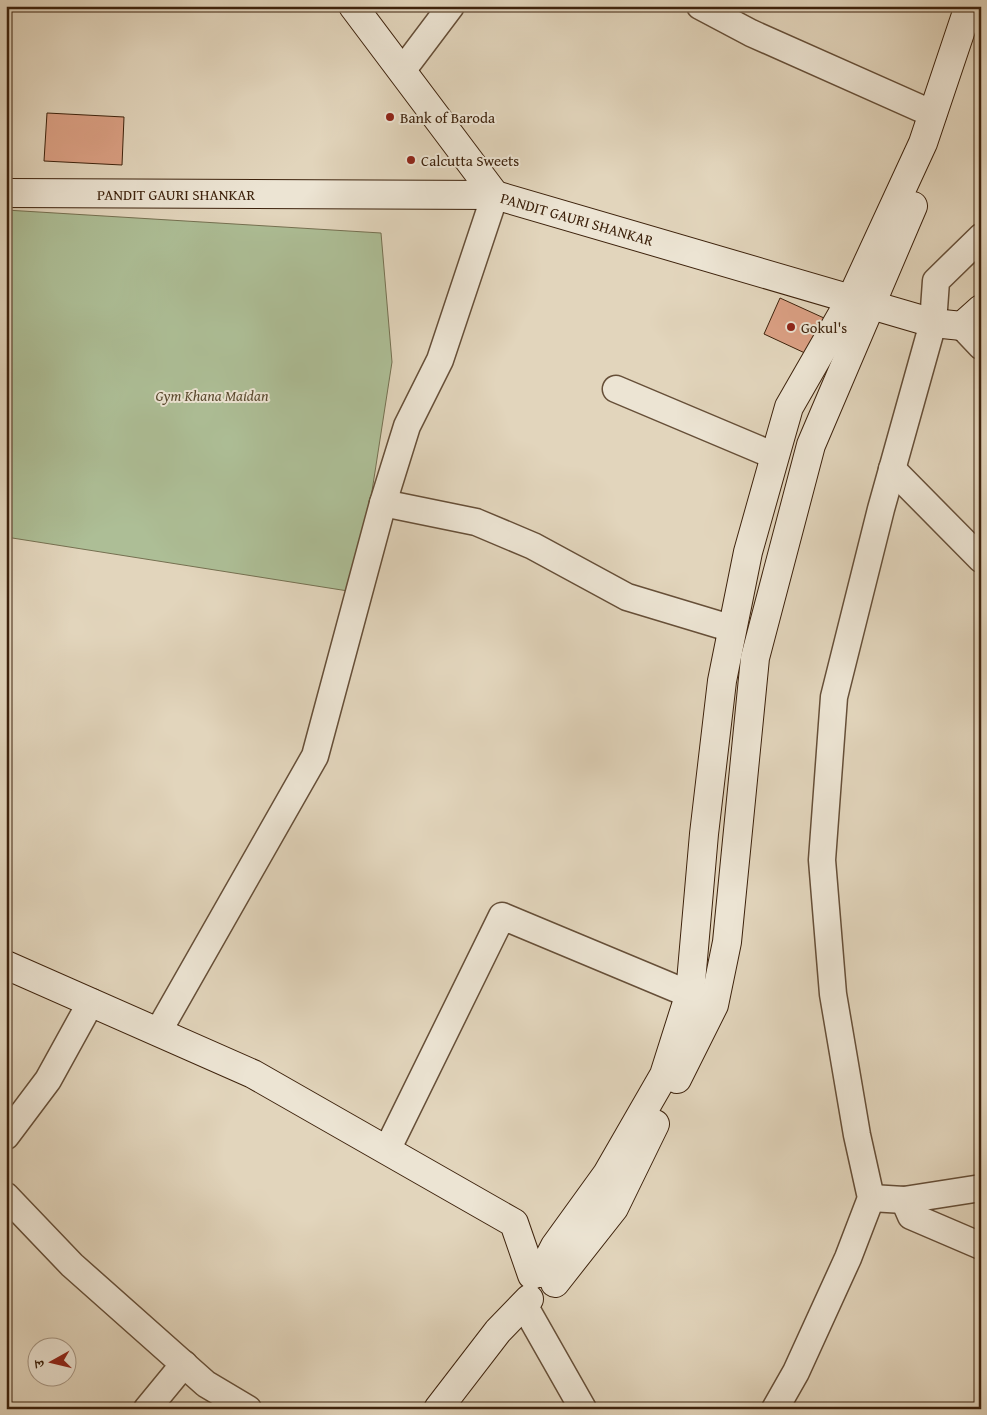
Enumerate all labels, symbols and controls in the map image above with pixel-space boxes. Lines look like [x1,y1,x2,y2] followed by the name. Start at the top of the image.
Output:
[400,107,495,128] place label: Bank of Baroda
[384,111,396,123] marker: Bank of Baroda
[421,150,519,171] place label: Calcutta Sweets
[405,154,417,166] marker: Calcutta Sweets
[97,184,255,205] street label: PANDIT GAURI SHANKAR
[498,187,656,251] street label: PANDIT GAURI SHANKAR
[801,317,847,338] place label: Gokul's
[785,321,797,333] marker: Gokul's
[156,385,269,406] park label: Gym Khana Maidan
[28,1338,78,1388] north arrow
[29,1358,50,1370] text: उ

